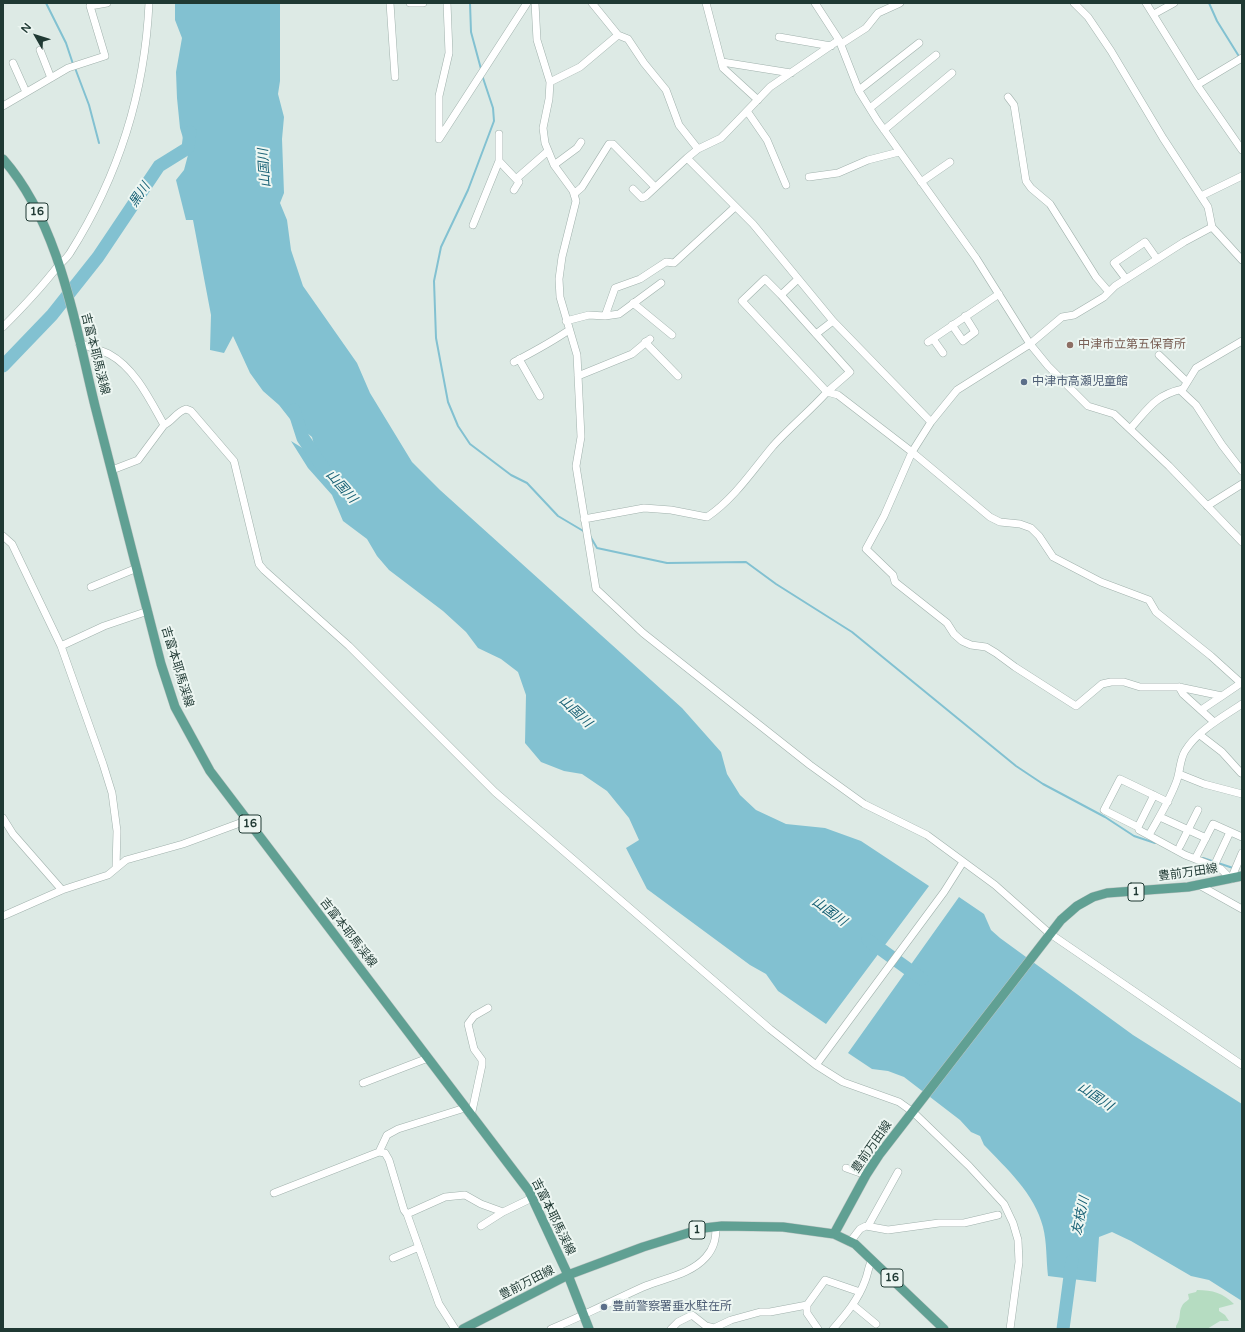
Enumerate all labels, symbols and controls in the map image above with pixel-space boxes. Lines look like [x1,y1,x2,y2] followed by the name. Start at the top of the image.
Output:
[16,16,56,56] north arrow
[18,21,34,36] text: N
[256,148,274,188] water label: 山国川
[126,180,154,210] water label: 黒川
[26,203,48,221] road number: 16
[78,312,112,396] street label: 吉富本耶馬渓線
[1078,338,1186,352] place label: 中津市立第五保育所
[1065,340,1075,350] marker: 中津市立第五保育所
[1032,375,1128,389] place label: 中津市高瀬児童館
[1019,377,1029,387] marker: 中津市高瀬児童館
[322,467,360,507] water label: 山国川
[158,625,196,709] street label: 吉富本耶馬渓線
[555,693,595,731] water label: 山国川
[239,815,261,833] road number: 16
[1157,862,1219,884] street label: 豊前万田線
[1128,883,1144,901] road number: 1
[809,894,849,930] water label: 山国川
[316,895,380,971] street label: 吉富本耶馬渓線
[1074,1080,1116,1114] water label: 山国川
[849,1118,895,1176] street label: 豊前万田線
[528,1176,578,1258] street label: 吉富本耶馬渓線
[1069,1195,1093,1237] water label: 友枝川
[689,1221,705,1239] road number: 1
[497,1263,557,1303] street label: 豊前万田線
[881,1269,903,1287] road number: 16
[612,1300,732,1314] place label: 豊前警察署垂水駐在所
[599,1302,609,1312] marker: 豊前警察署垂水駐在所

